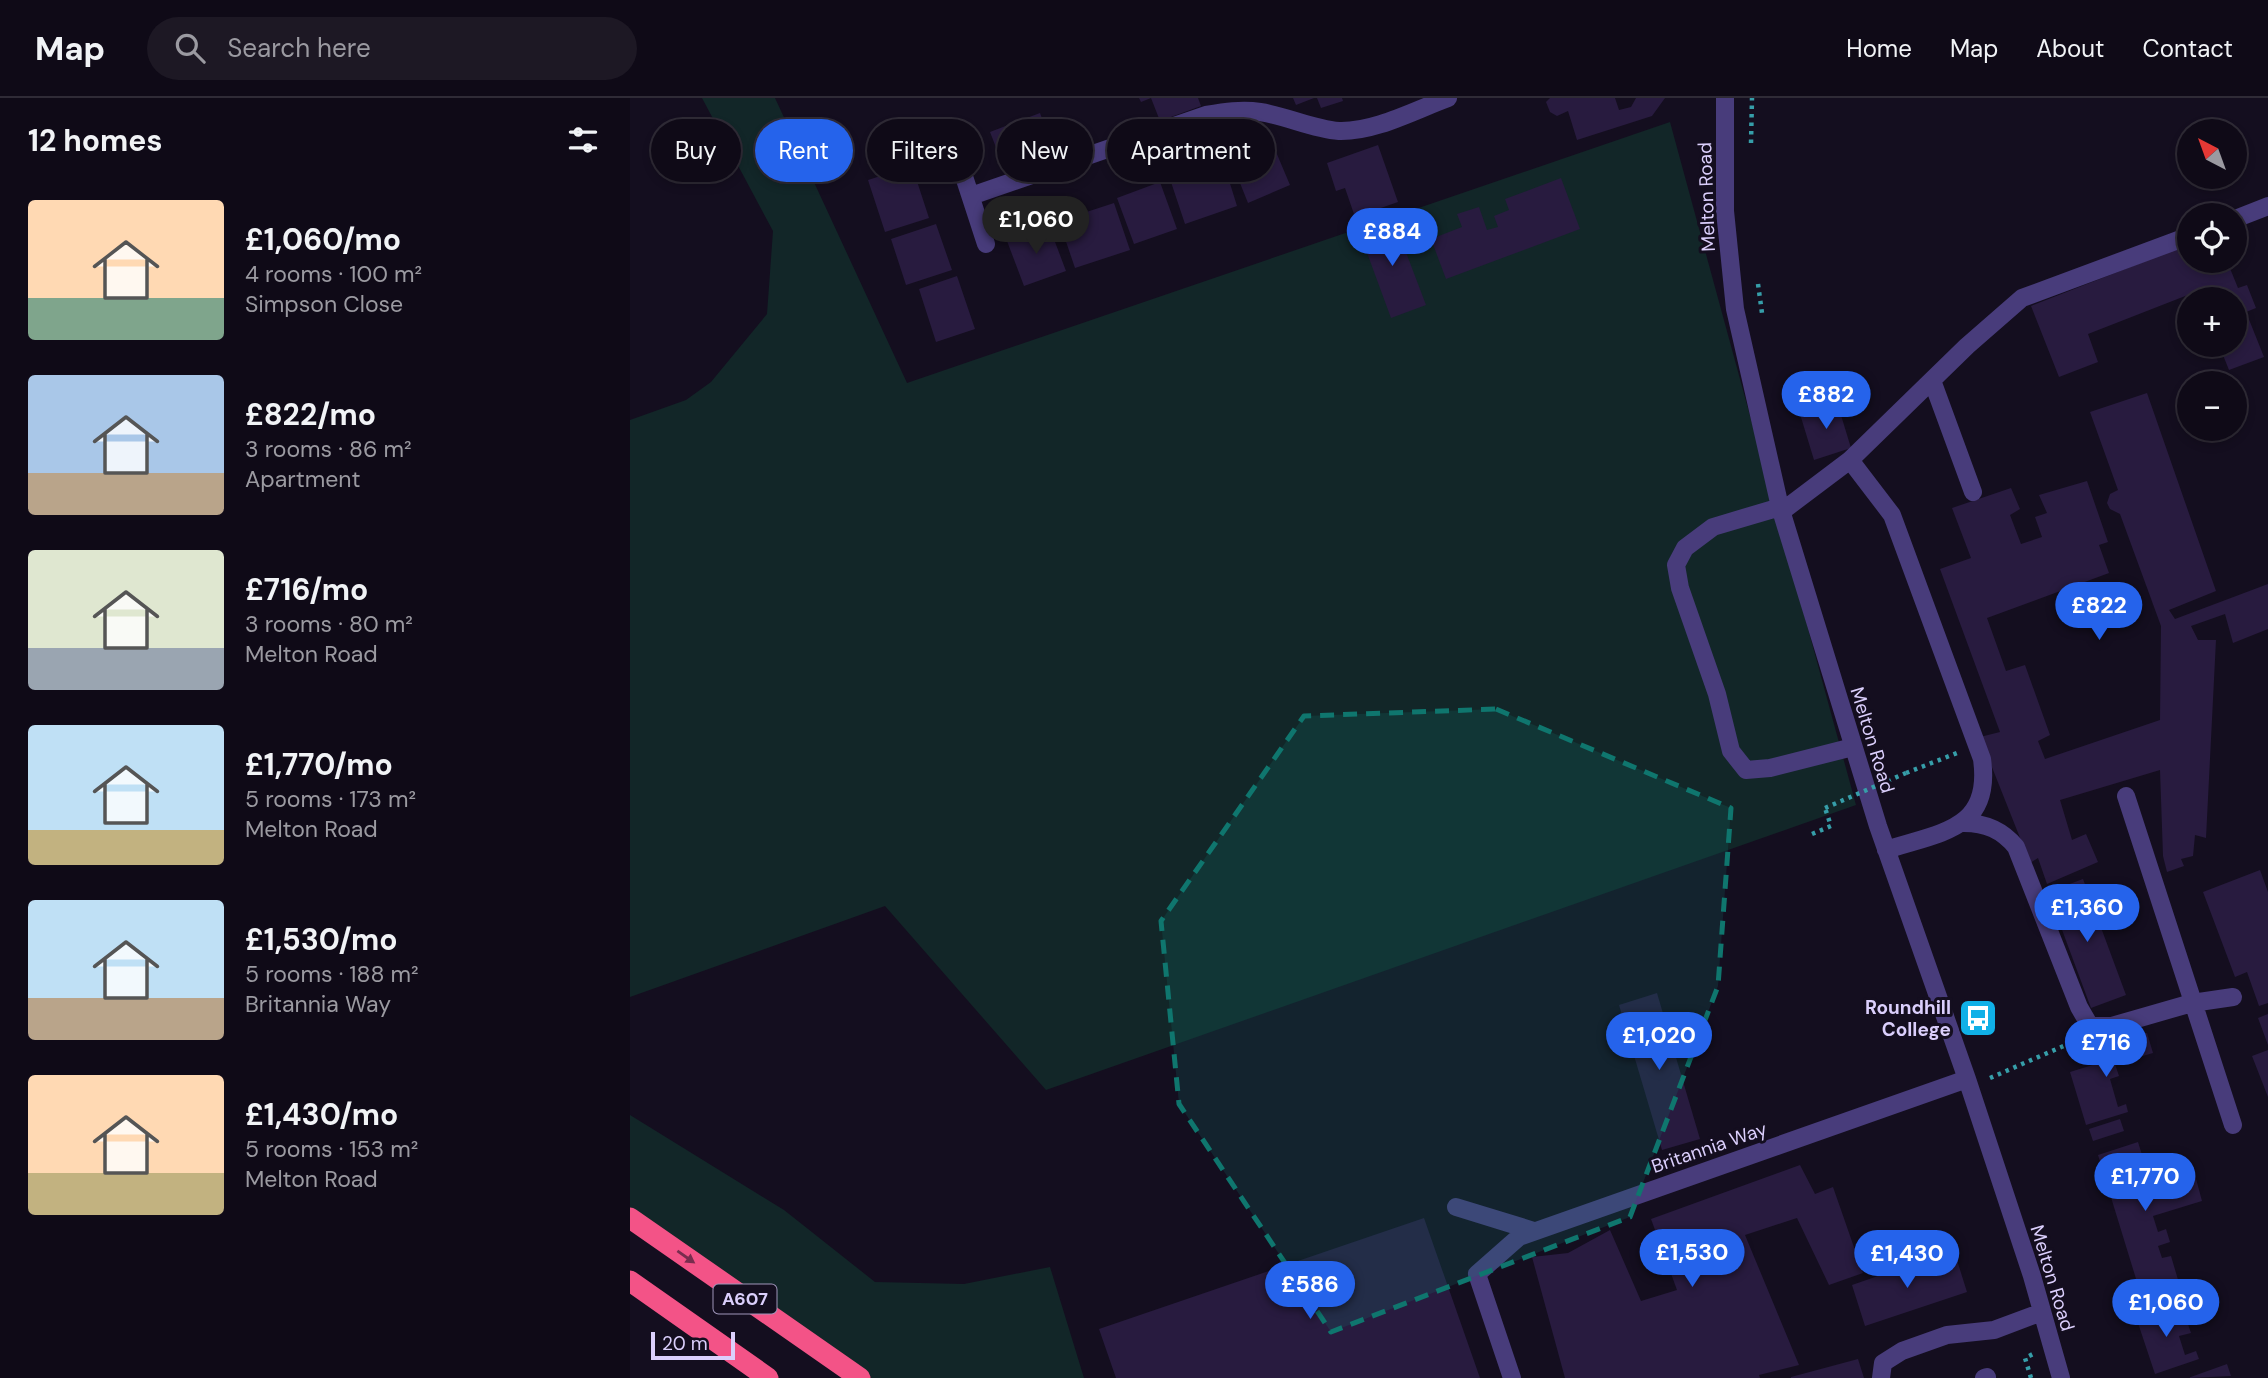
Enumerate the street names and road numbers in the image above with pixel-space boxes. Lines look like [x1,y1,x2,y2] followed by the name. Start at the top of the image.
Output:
[1692,142,1721,252] street label: Melton Road
[1845,684,1901,796] street label: Melton Road
[1648,1116,1771,1179] street label: Britannia Way
[2025,1222,2081,1334] street label: Melton Road
[713,1284,776,1314] road number: A607

